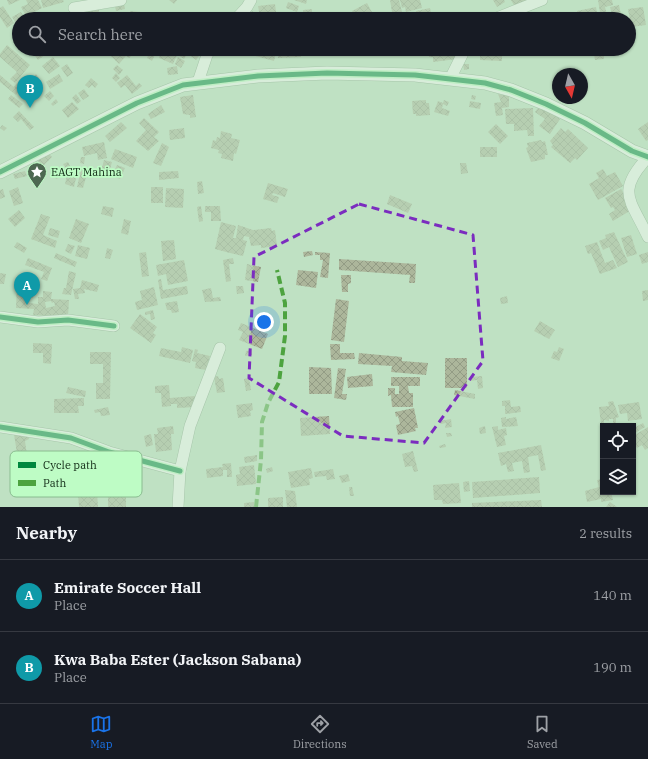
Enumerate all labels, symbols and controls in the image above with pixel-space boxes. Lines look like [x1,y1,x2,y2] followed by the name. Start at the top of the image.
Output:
[12,12,636,56] search box
[26,23,48,45] icon: search
[58,25,143,44] text: Search here
[552,68,588,104] north arrow
[17,75,43,108] pin: B
[26,161,48,189] place icon: EAGT Mahina
[51,165,122,179] place label: EAGT Mahina
[14,272,40,305] pin: A
[254,312,274,332] your location
[600,423,636,495] map controls
[600,423,636,459] button: locate
[10,451,142,497] legend
[43,458,97,472] text: Cycle path
[600,459,636,495] button: layers
[43,476,66,490] text: Path
[16,522,77,544] text: Nearby
[579,525,632,542] text: 2 results
[54,578,201,597] text: Emirate Soccer Hall
[24,587,34,604] text: A
[593,587,632,604] text: 140 m
[54,597,87,614] text: Place
[54,650,301,669] text: Kwa Baba Ester (Jackson Sabana)
[24,659,34,676] text: B
[593,659,632,676] text: 190 m
[54,669,87,686] text: Place
[90,713,113,751] tab: Map
[293,713,347,751] tab: Directions
[527,713,558,751] tab: Saved

